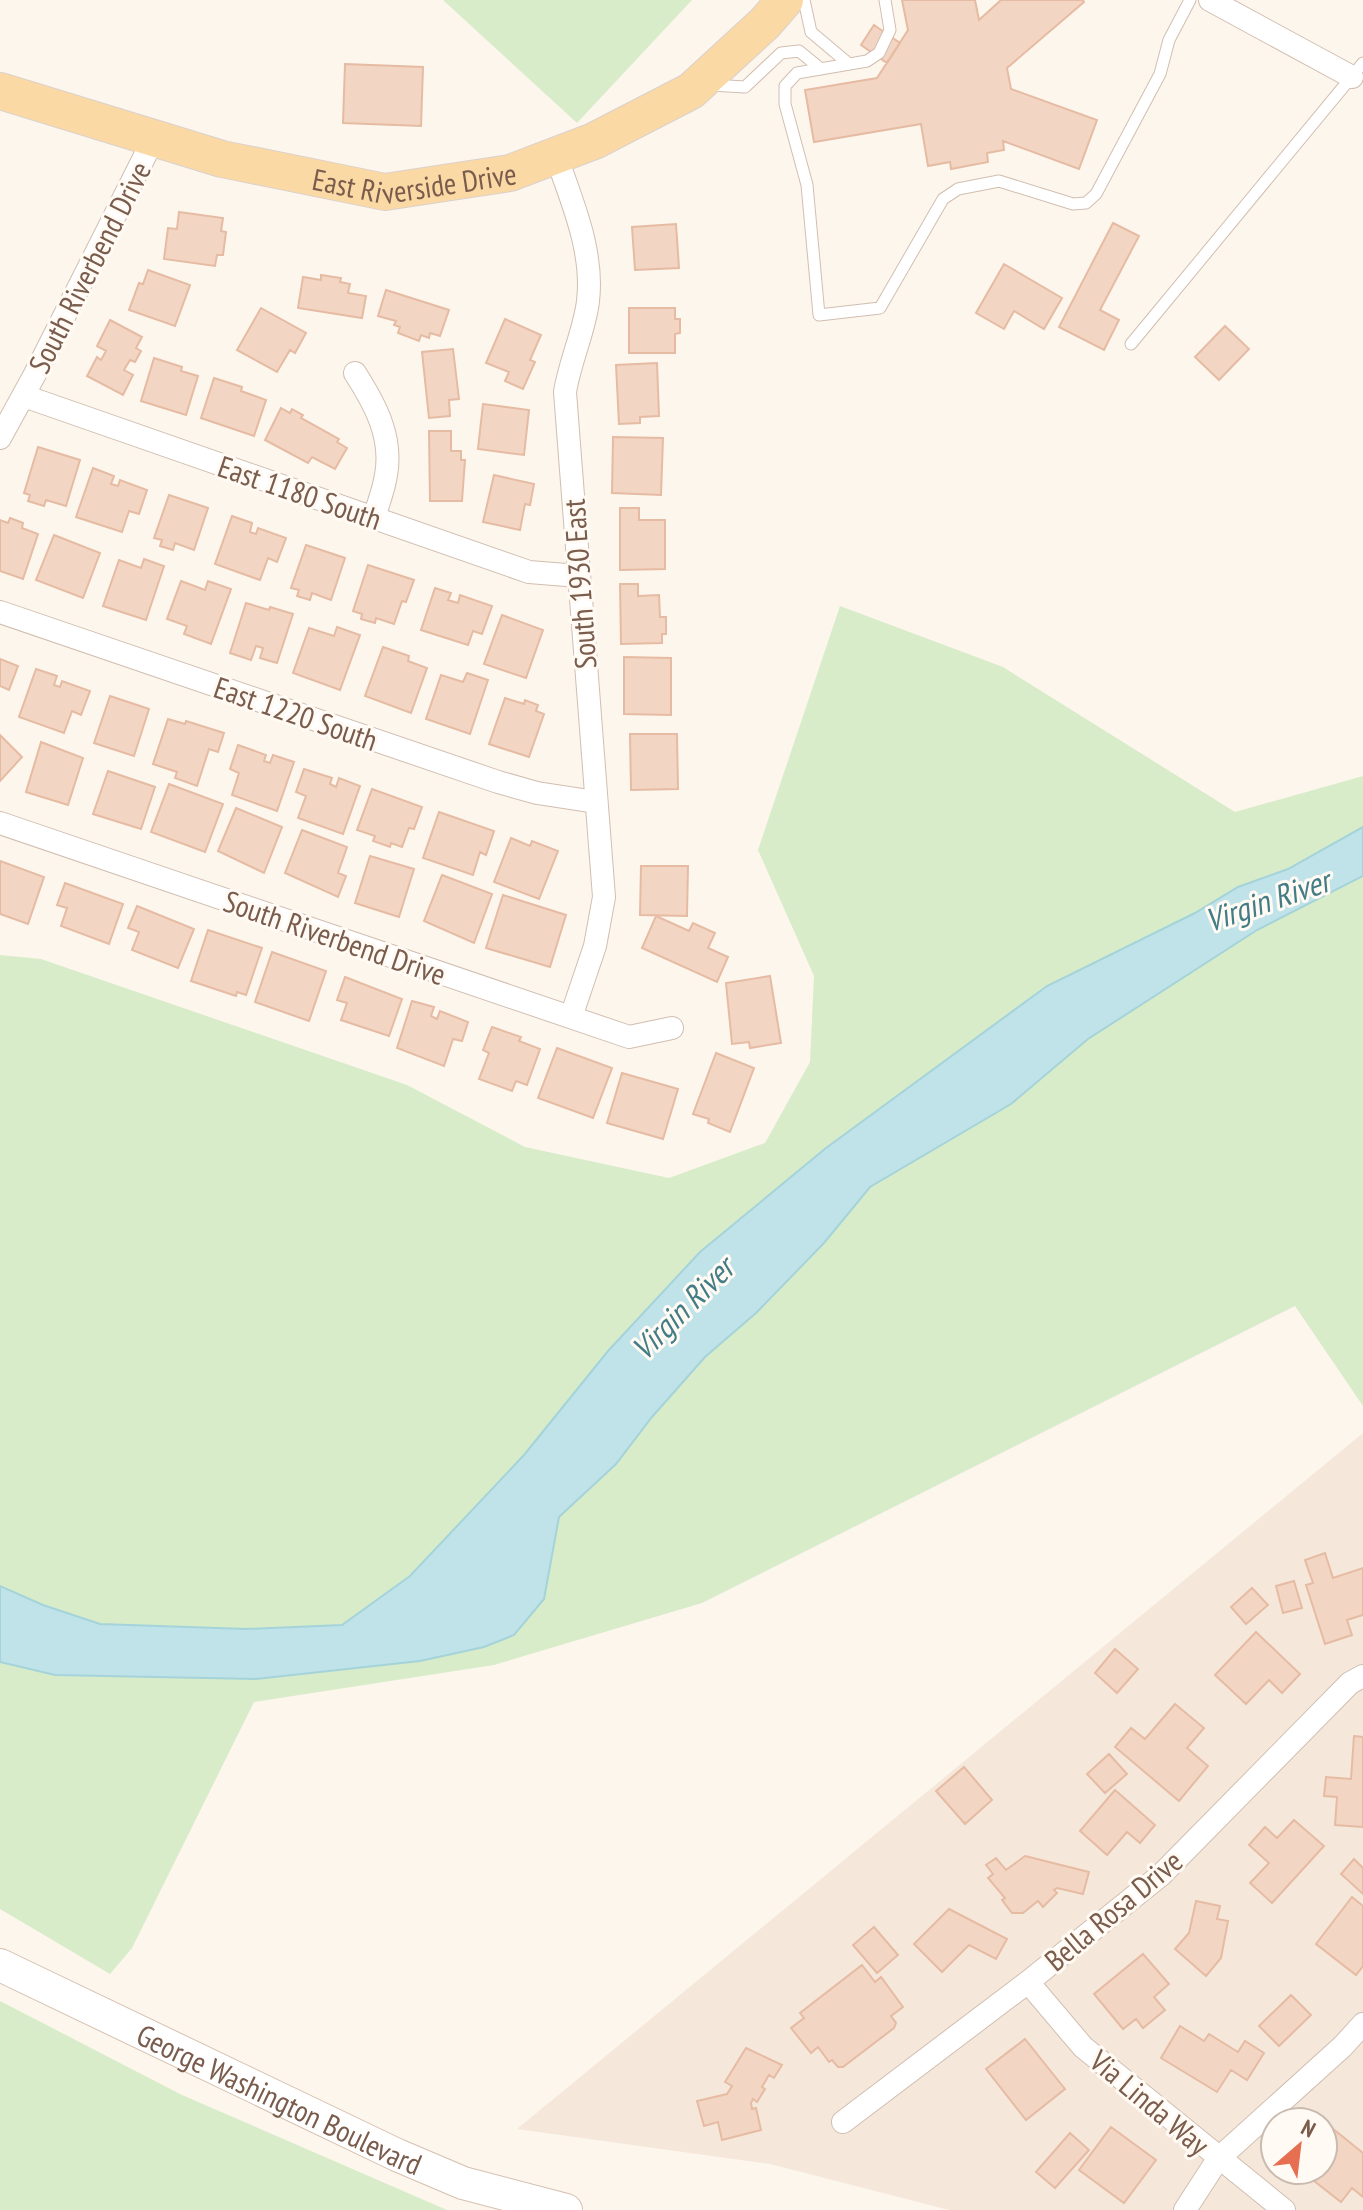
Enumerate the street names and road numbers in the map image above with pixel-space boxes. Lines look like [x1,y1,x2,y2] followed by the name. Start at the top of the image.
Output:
[309,153,519,212] street label: East Riverside Drive
[19,155,159,379] street label: South Riverbend Drive
[213,446,387,538] street label: East 1180 South
[554,497,604,670] street label: South 1930 East
[209,667,383,759] street label: East 1220 South
[219,881,451,993] street label: South Riverbend Drive
[1036,1841,1190,1979] street label: Bella Rosa Drive
[131,2014,428,2183] street label: George Washington Boulevard
[1081,2040,1218,2164] street label: Via Linda Way

